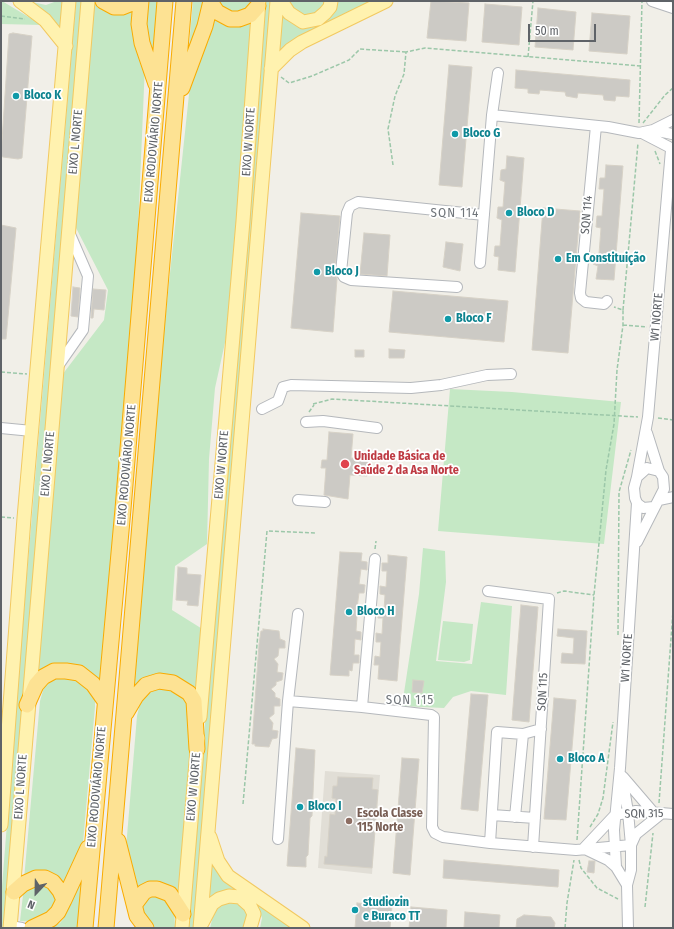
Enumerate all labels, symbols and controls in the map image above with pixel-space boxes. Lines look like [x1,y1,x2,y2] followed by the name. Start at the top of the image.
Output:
[530,16,598,42] scale bar
[535,24,559,38] text: 50 m
[142,81,166,203] street label: EIXO RODOVIÁRIO NORTE
[24,89,61,103] place label: Bloco K
[11,91,21,101] marker: Bloco K
[239,107,259,177] street label: EIXO W NORTE
[66,109,86,175] street label: EIXO L NORTE
[463,127,500,141] place label: Bloco G
[450,129,460,139] marker: Bloco G
[578,195,596,235] street label: SQN 114
[431,205,479,221] district label: SQN 114
[517,206,554,220] place label: Bloco D
[504,208,514,218] marker: Bloco D
[566,252,646,266] place label: Em Constituição
[553,254,563,264] marker: Em Constituição
[325,265,359,279] place label: Bloco J
[312,267,322,277] marker: Bloco J
[648,292,666,342] street label: W1 NORTE
[456,312,492,326] place label: Bloco F
[443,314,453,324] marker: Bloco F
[115,404,139,526] street label: EIXO RODOVIÁRIO NORTE
[212,430,232,500] street label: EIXO W NORTE
[38,431,58,497] street label: EIXO L NORTE
[354,450,459,478] place label: Unidade Básica de Saúde 2 da Asa Norte
[339,458,351,470] marker: Unidade Básica de Saúde 2 da Asa Norte
[357,605,394,619] place label: Bloco H
[344,607,354,617] marker: Bloco H
[618,633,636,683] street label: W1 NORTE
[535,673,551,711] street label: SQN 115
[386,692,434,708] district label: SQN 115
[85,726,109,848] street label: EIXO RODOVIÁRIO NORTE
[184,752,204,822] street label: EIXO W NORTE
[568,752,605,766] place label: Bloco A
[12,754,30,820] street label: EIXO L NORTE
[555,754,565,764] marker: Bloco A
[308,800,341,814] place label: Bloco I
[295,802,305,812] marker: Bloco I
[624,806,664,822] street label: SQN 315
[357,807,423,835] place label: Escola Classe 115 Norte
[344,816,354,826] marker: Escola Classe 115 Norte
[16,873,56,913] north arrow
[363,896,420,924] place label: studiozin e Buraco TT
[26,897,37,912] text: N
[350,905,360,915] marker: studiozin e Buraco TT

